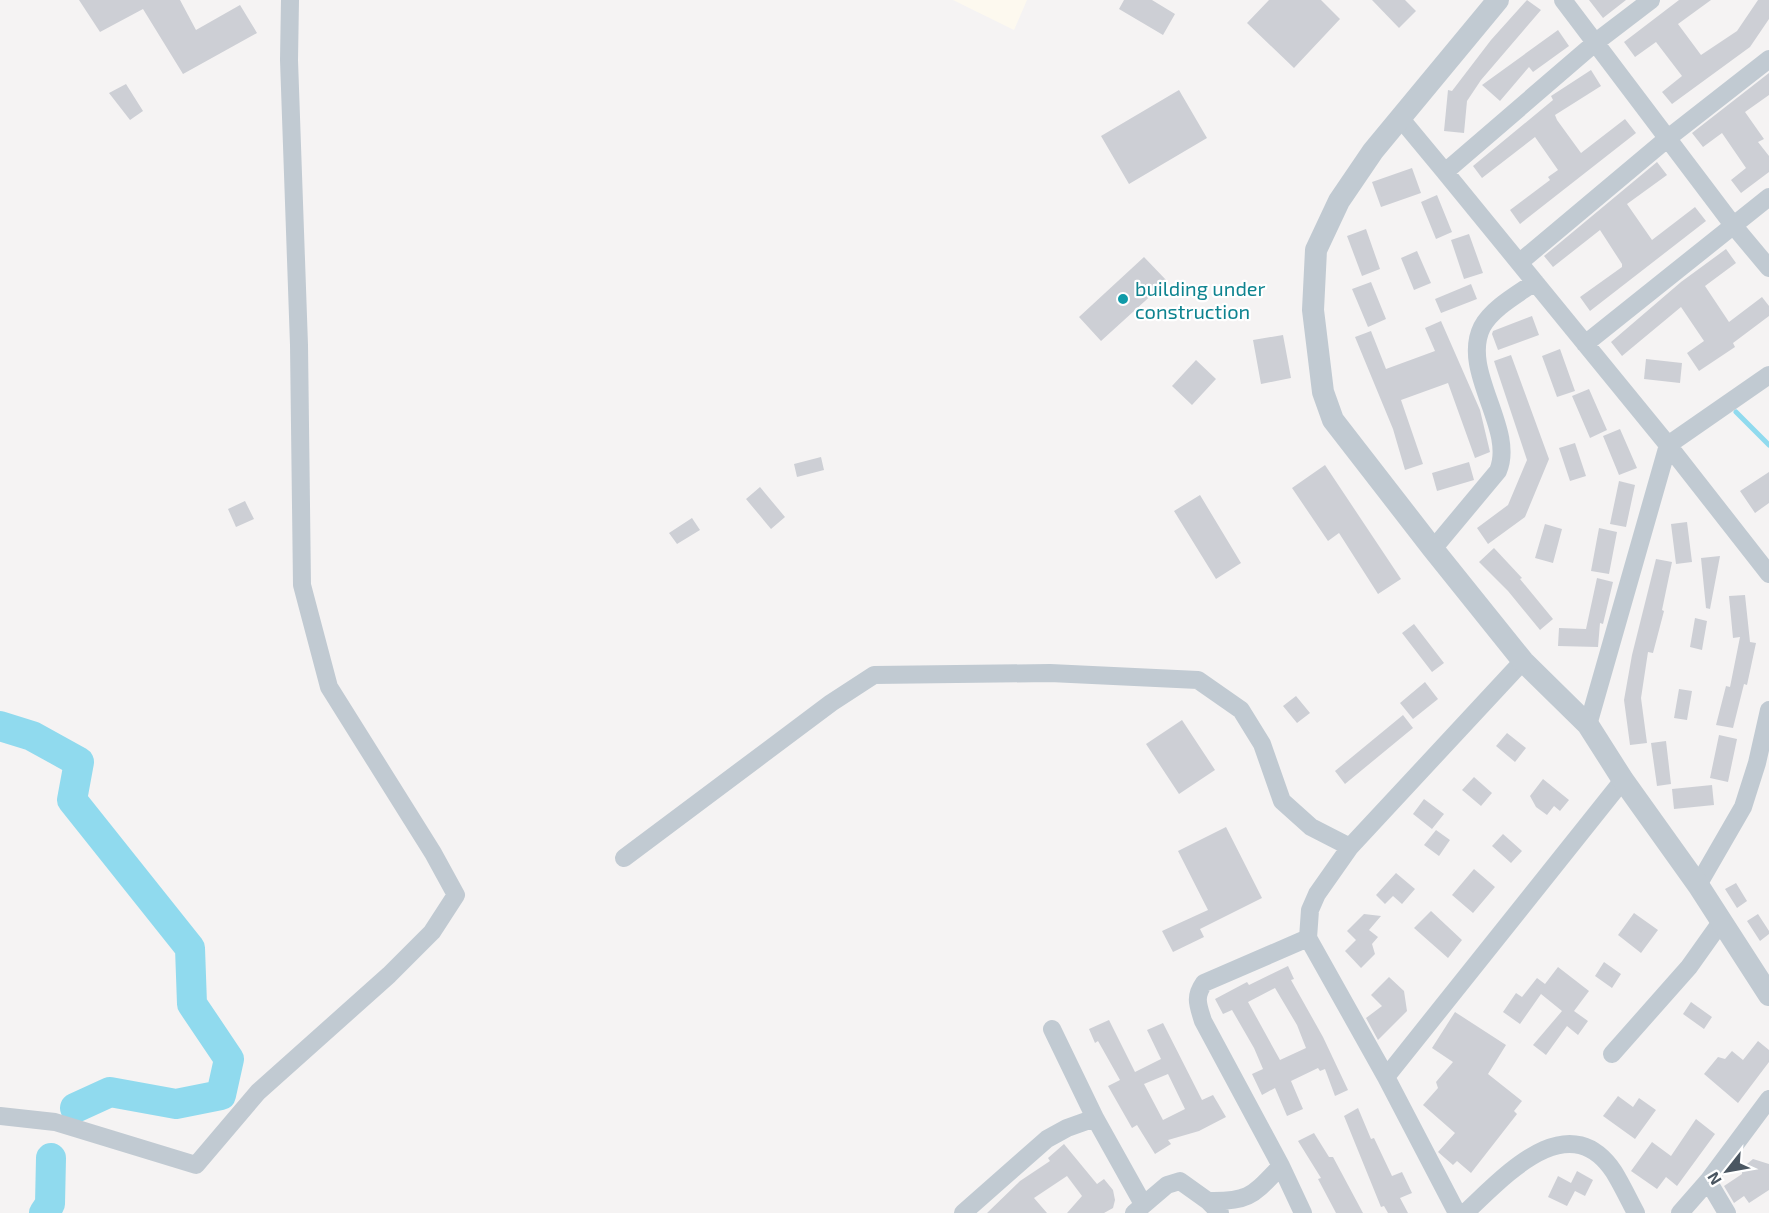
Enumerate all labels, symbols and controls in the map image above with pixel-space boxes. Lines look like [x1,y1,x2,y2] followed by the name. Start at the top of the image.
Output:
[1135,276,1266,323] place label: building under construction
[1116,292,1130,306] marker: building under construction
[1697,1141,1757,1201] north arrow
[1703,1169,1725,1189] text: N

